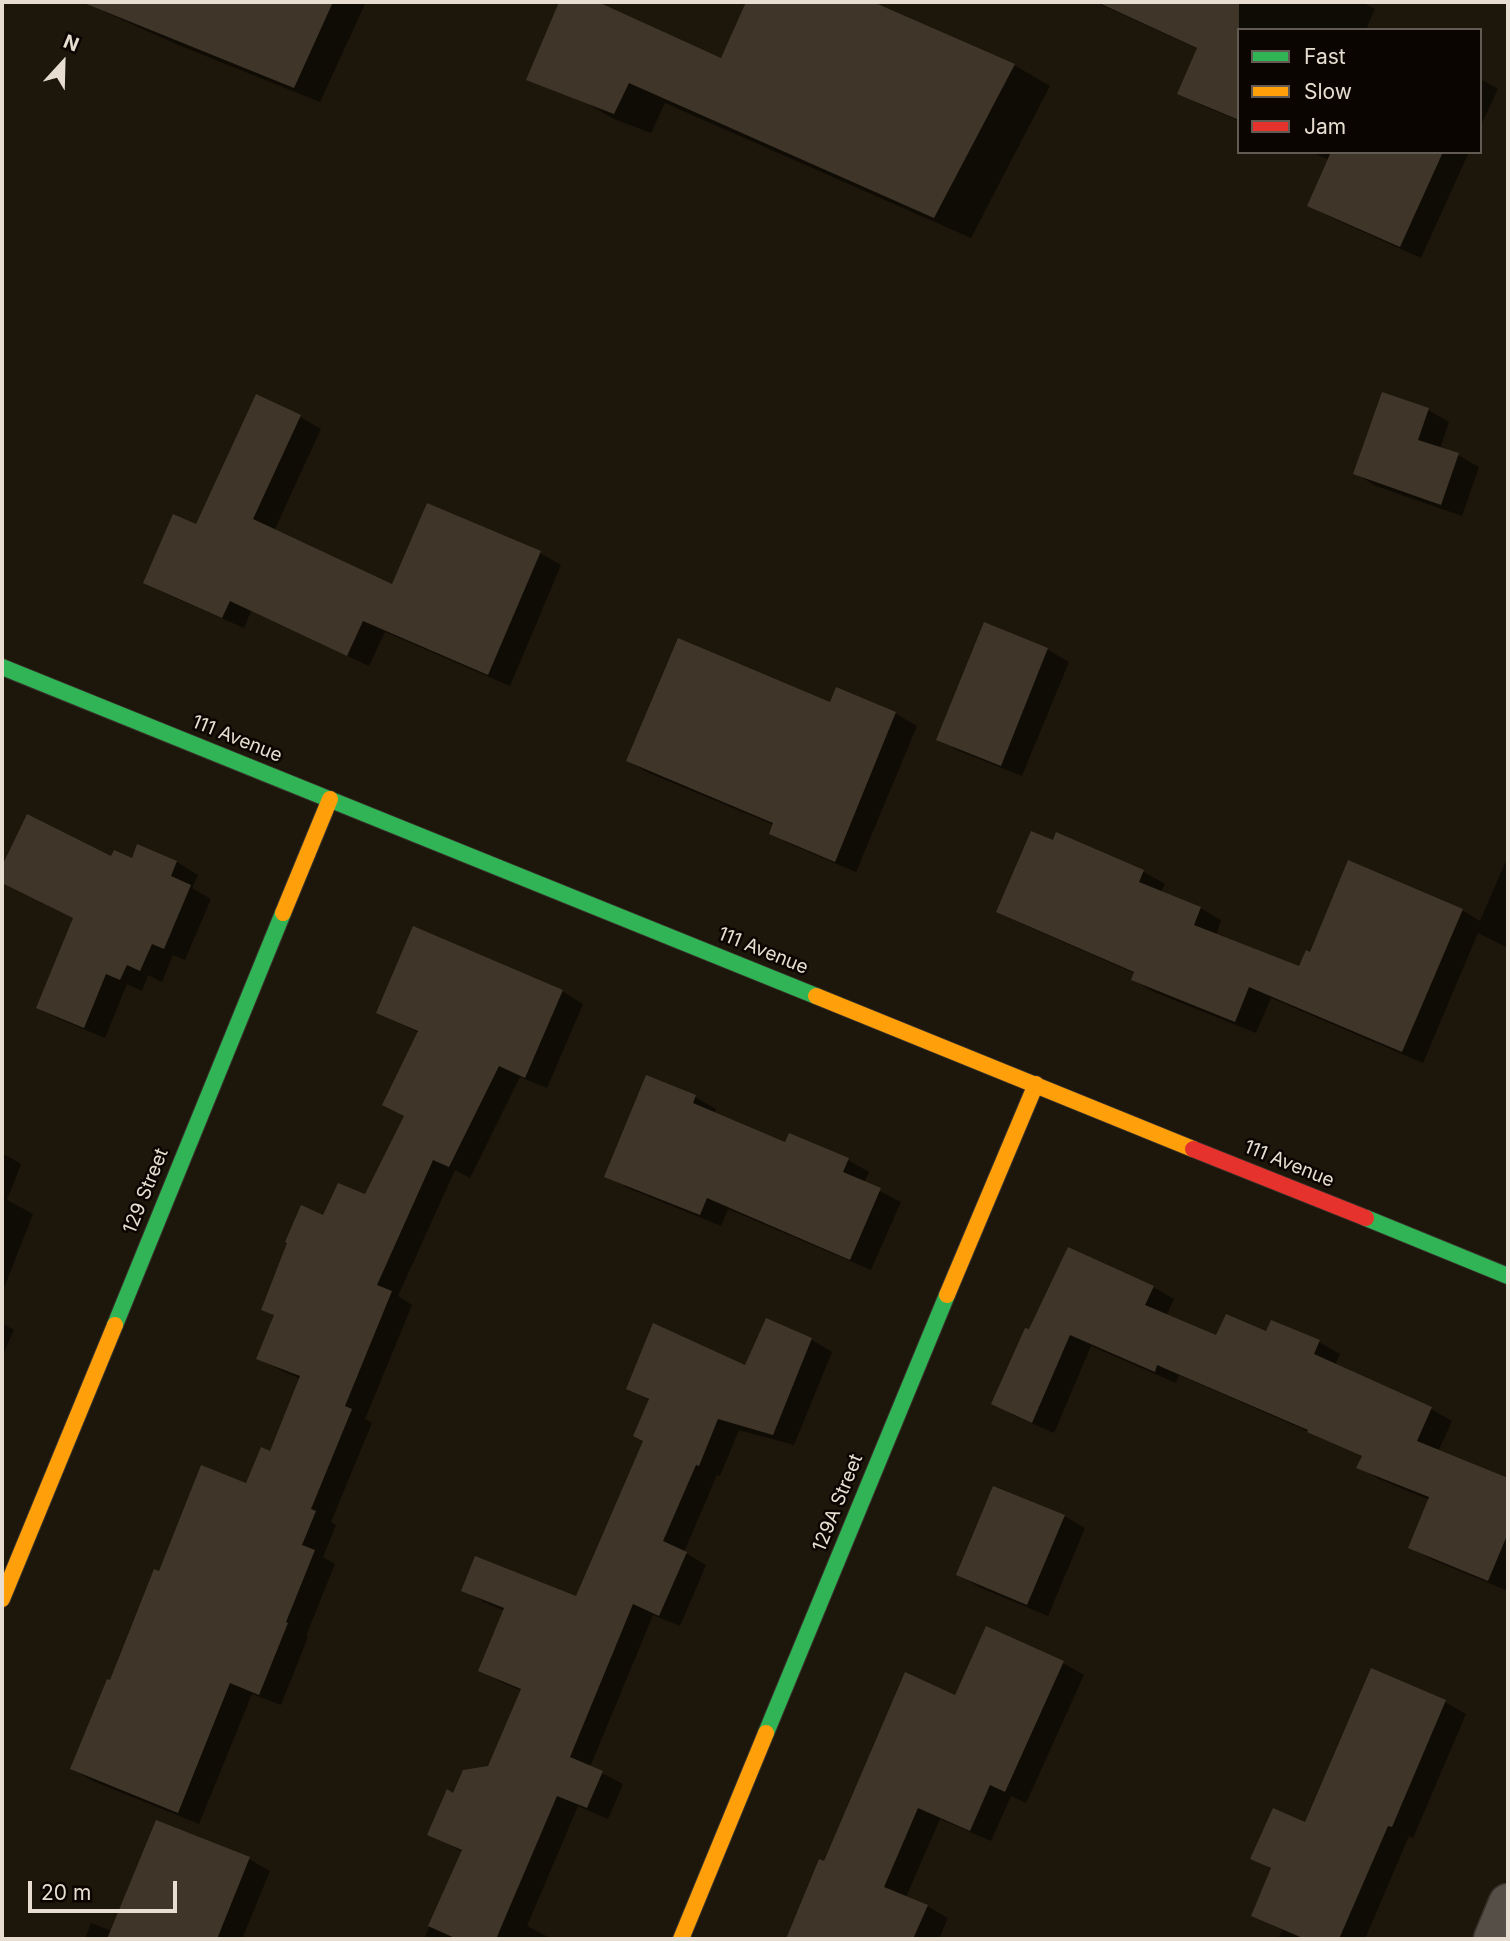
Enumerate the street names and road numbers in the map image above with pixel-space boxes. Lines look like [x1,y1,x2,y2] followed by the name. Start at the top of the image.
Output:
[189,711,285,767] street label: 111 Avenue
[715,923,811,979] street label: 111 Avenue
[1241,1136,1337,1192] street label: 111 Avenue
[119,1145,173,1237] street label: 129 Street
[808,1451,868,1555] street label: 129A Street

